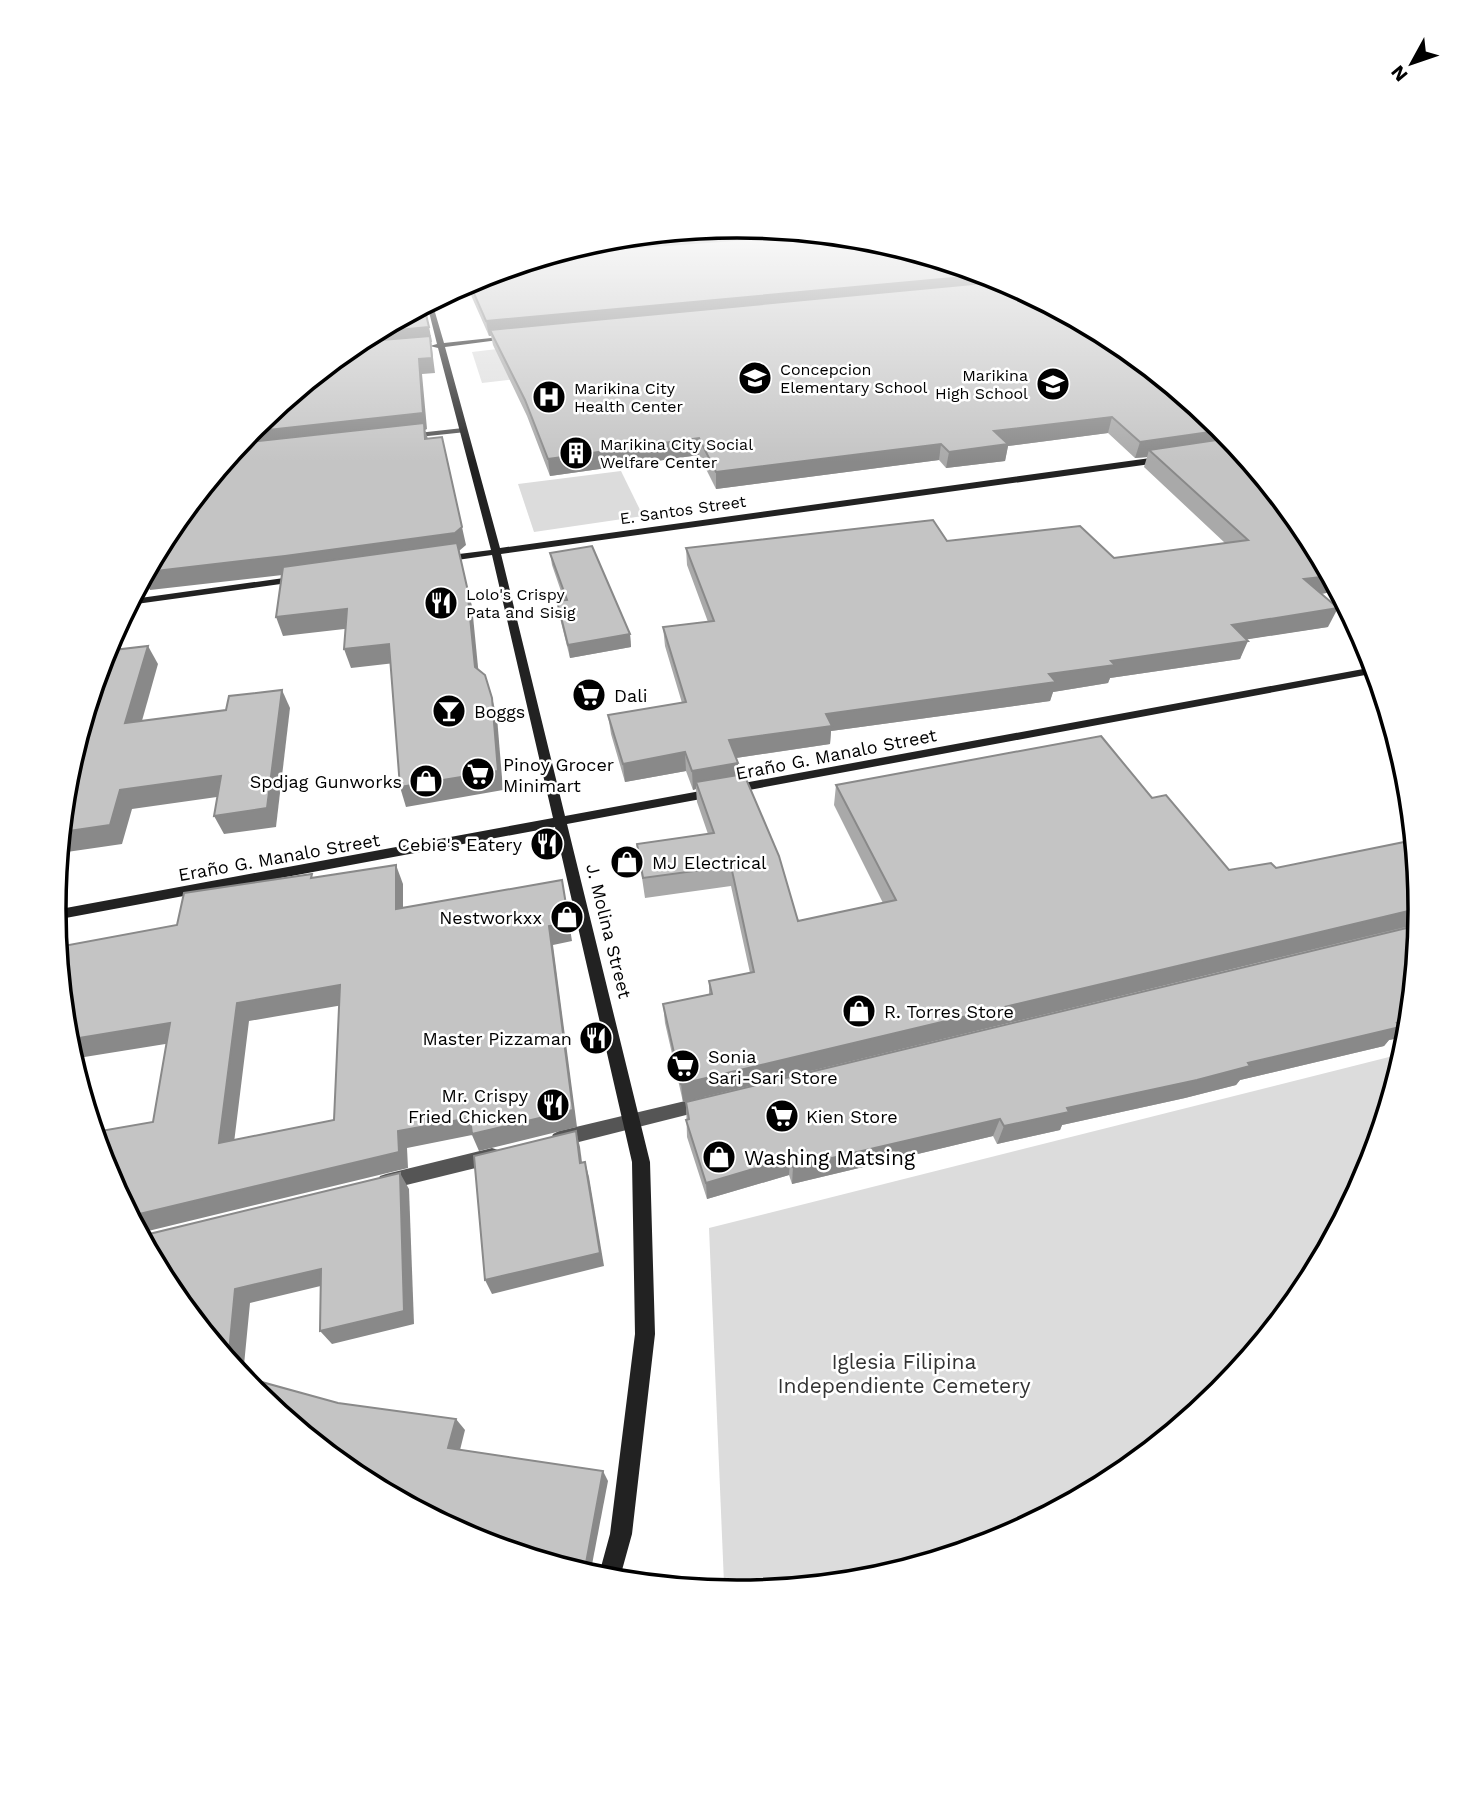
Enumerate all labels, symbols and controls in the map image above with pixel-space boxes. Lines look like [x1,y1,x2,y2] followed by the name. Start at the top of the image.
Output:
[1377,28,1447,98] north arrow
[1386,61,1413,86] text: N
[736,359,774,397] school or university icon: Concepcion Elementary School
[780,360,928,397] place label: Concepcion Elementary School
[1034,365,1072,403] school or university icon: Marikina High School
[935,366,1028,403] place label: Marikina High School
[530,378,568,416] hospital icon: Marikina City Health Center
[574,379,683,416] place label: Marikina City Health Center
[557,434,595,472] building icon: Marikina City Social Welfare Center
[600,435,753,472] place label: Marikina City Social Welfare Center
[619,492,748,528] street label: E. Santos Street
[422,584,460,622] restaurant icon: Lolo's Crispy Pata and Sisig
[466,585,576,622] place label: Lolo's Crispy Pata and Sisig
[570,676,608,714] supermarket icon: Dali
[614,685,647,706] place label: Dali
[430,692,468,730] bar icon: Boggs
[474,701,525,722] place label: Boggs
[734,724,939,784] street label: Eraño G. Manalo Street
[503,754,614,796] place label: Pinoy Grocer Minimart
[459,755,497,793] supermarket icon: Pinoy Grocer Minimart
[407,762,445,800] shop icon: Spdjag Gunworks
[250,771,402,792] place label: Spdjag Gunworks
[528,825,566,863] restaurant icon: Cebie's Eatery
[177,829,382,885] street label: Eraño G. Manalo Street
[398,834,523,855] place label: Cebie's Eatery
[608,843,646,881] shop icon: MJ Electrical
[652,852,767,873] place label: MJ Electrical
[582,861,636,1001] street label: J. Molina Street
[548,898,586,936] shop icon: Nestworkxx
[439,907,542,928] place label: Nestworkxx
[840,992,878,1030] shop icon: R. Torres Store
[884,1001,1014,1022] place label: R. Torres Store
[577,1019,615,1057] restaurant icon: Master Pizzaman
[422,1028,572,1049] place label: Master Pizzaman
[708,1046,838,1088] place label: Sonia Sari-Sari Store
[664,1047,702,1085] supermarket icon: Sonia Sari-Sari Store
[408,1085,529,1127] place label: Mr. Crispy Fried Chicken
[534,1086,572,1124] restaurant icon: Mr. Crispy Fried Chicken
[763,1097,801,1135] supermarket icon: Kien Store
[806,1106,898,1127] place label: Kien Store
[700,1138,738,1176] shop icon: Washing Matsing
[744,1145,916,1170] place label: Washing Matsing
[777,1349,1031,1398] park label: Iglesia Filipina Independiente Cemetery

